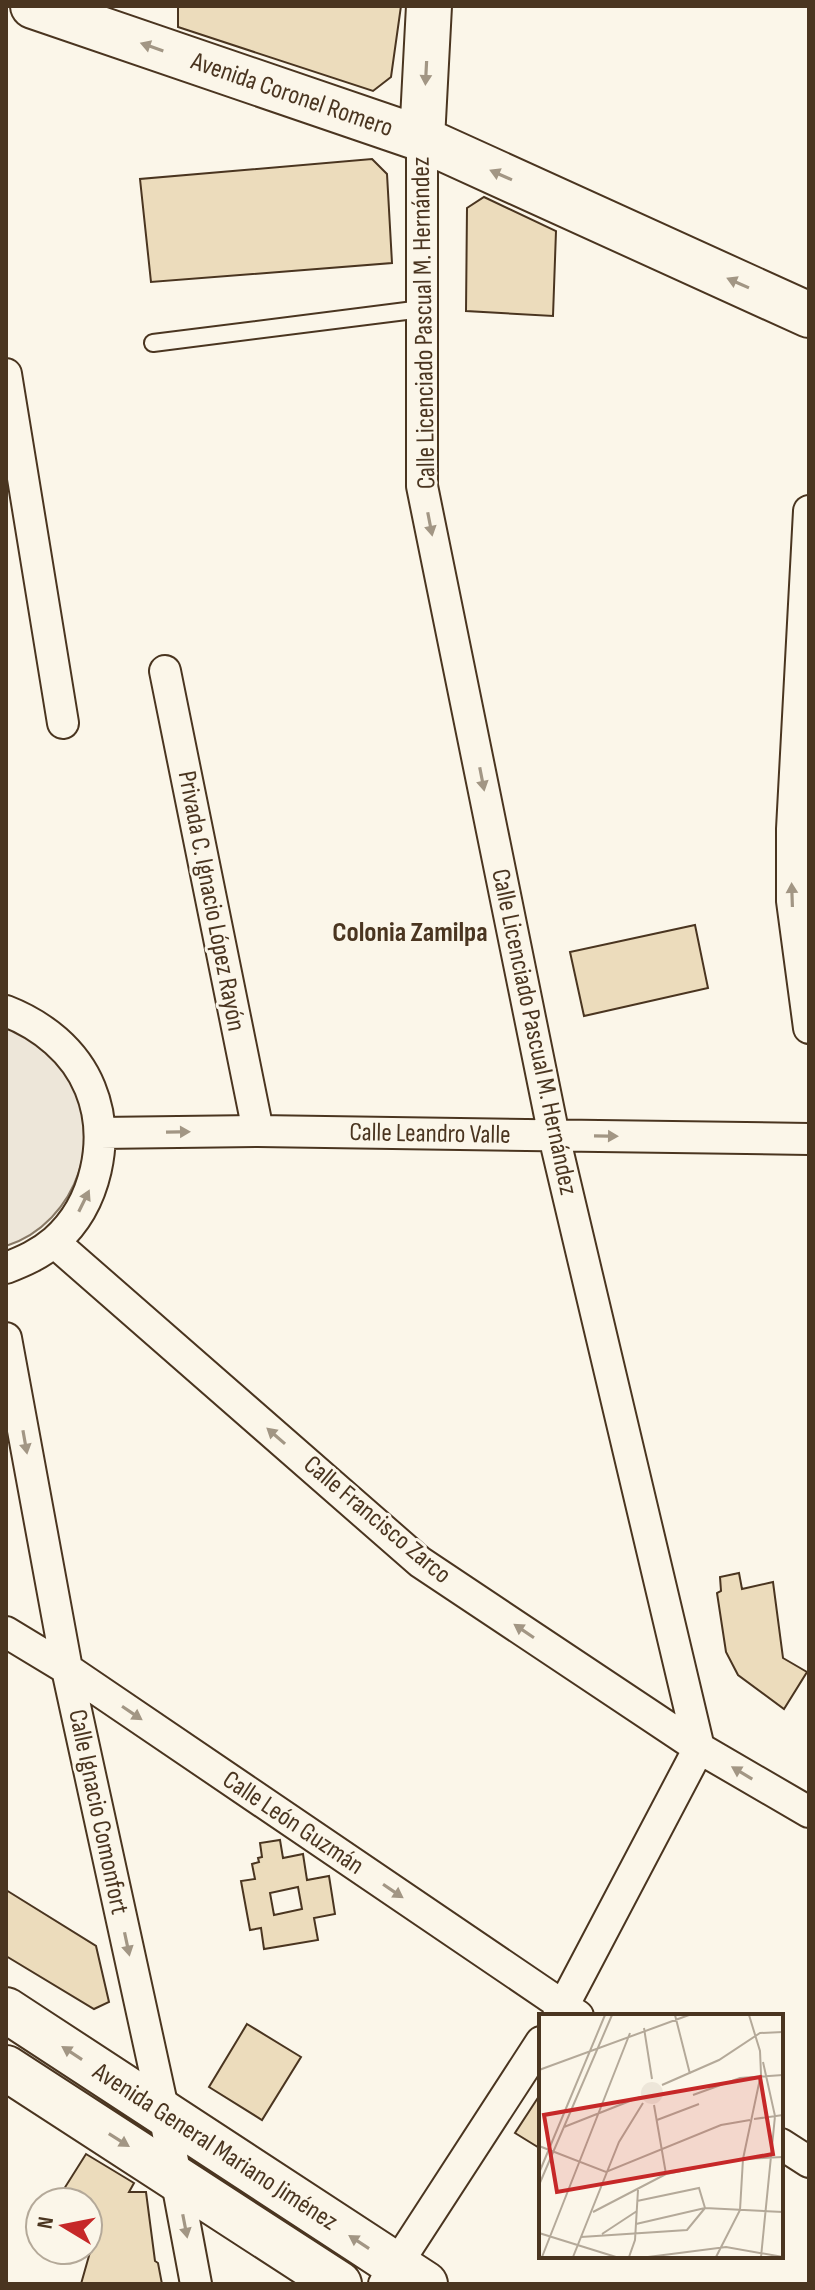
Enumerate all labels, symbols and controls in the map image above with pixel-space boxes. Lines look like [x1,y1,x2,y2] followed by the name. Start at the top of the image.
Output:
[140,40,164,52] one-way arrow
[186,46,397,144] street label: Avenida Coronel Romero
[419,61,432,86] one-way arrow
[406,156,442,490] street label: Calle Licenciado Pascual M. Hernández
[490,168,513,182] one-way arrow
[726,276,750,290] one-way arrow
[424,512,437,537] one-way arrow
[476,767,488,792] one-way arrow
[171,768,251,1034] street label: Privada C. Ignacio López Rayón
[484,866,584,1198] street label: Calle Licenciado Pascual M. Hernández
[786,882,799,907] one-way arrow
[332,916,488,949] district label: Colonia Zamilpa
[349,1117,511,1151] street label: Calle Leandro Valle
[166,1126,191,1138] one-way arrow
[594,1130,619,1143] one-way arrow
[77,1190,91,1213] one-way arrow
[267,1427,286,1445] one-way arrow
[20,1430,32,1455] one-way arrow
[297,1449,457,1591] street label: Calle Francisco Zarco
[513,1624,535,1639] one-way arrow
[121,1705,142,1720] one-way arrow
[61,1707,135,1917] street label: Calle Ignacio Comonfort
[217,1764,369,1882] street label: Calle León Guzmán
[731,1766,753,1780] one-way arrow
[382,1883,404,1898] one-way arrow
[121,1932,134,1957] one-way arrow
[539,2014,783,2258] inset map
[61,2046,83,2060] one-way arrow
[86,2056,343,2238] street label: Avenida General Mariano Jiménez
[108,2132,130,2146] one-way arrow
[24,2186,104,2266] north arrow
[180,2214,192,2239] one-way arrow
[31,2215,60,2231] text: N
[349,2234,370,2249] one-way arrow

